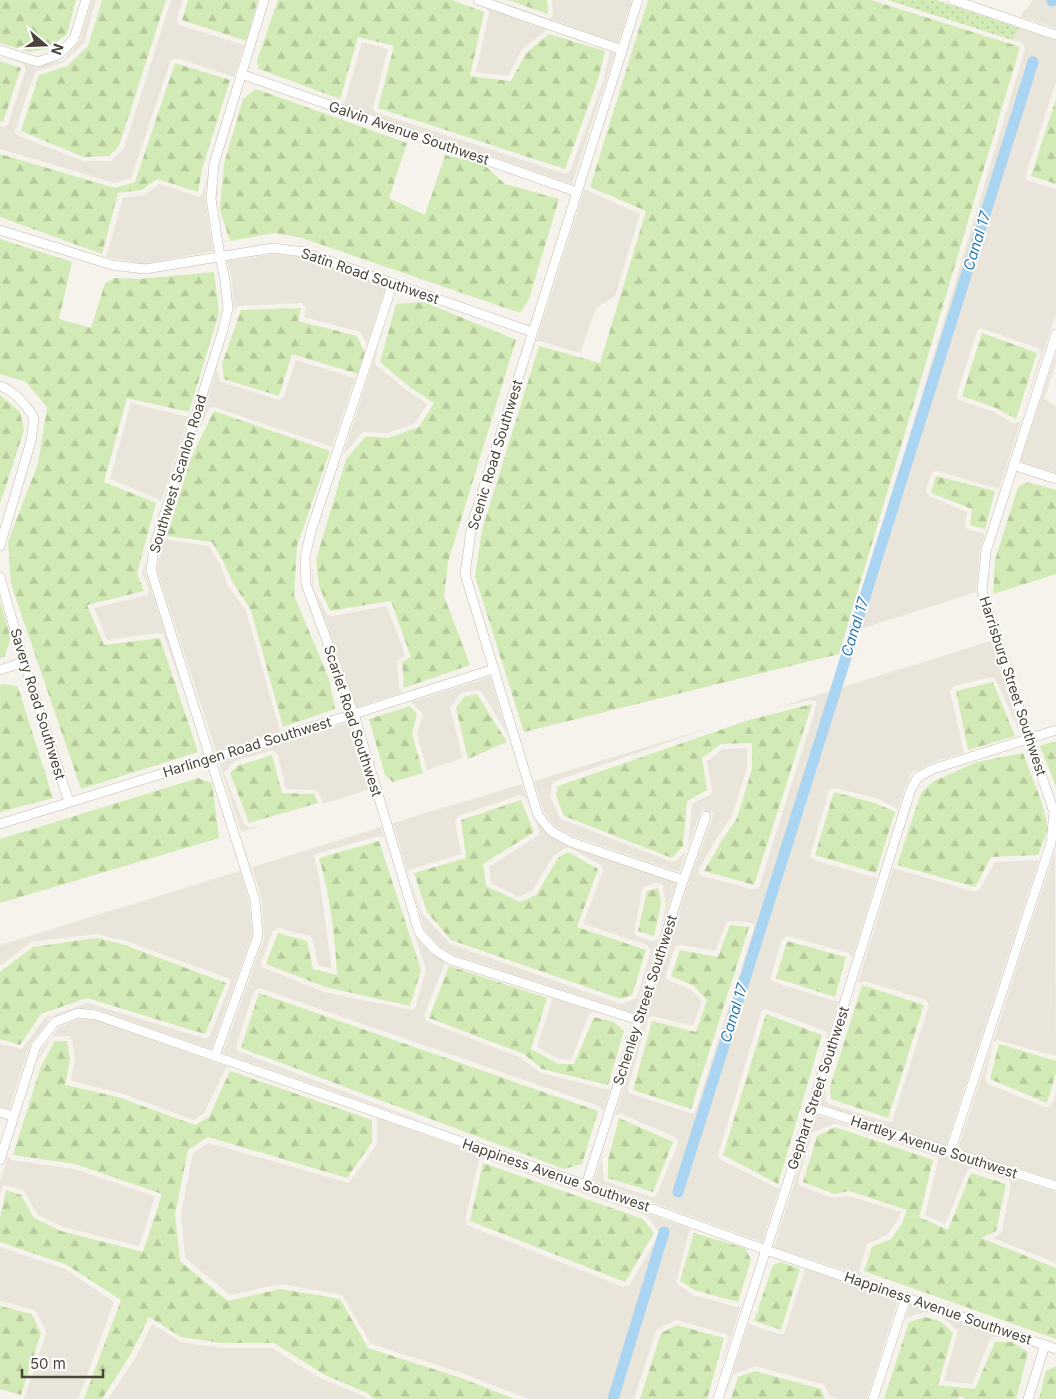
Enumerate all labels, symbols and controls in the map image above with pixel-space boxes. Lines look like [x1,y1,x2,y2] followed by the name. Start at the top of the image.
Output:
[20,20,70,70] north arrow
[48,42,68,57] text: N
[327,97,492,168] street label: Galvin Avenue Southwest
[959,209,995,273] water label: Canal 17
[299,244,442,307] street label: Satin Road Southwest
[464,377,526,532] street label: Scenic Road Southwest
[145,393,210,555] street label: Southwest Scanlon Road
[976,594,1051,778] street label: Harrisburg Street Southwest
[837,595,873,659] water label: Canal 17
[7,626,70,782] street label: Savery Road Southwest
[321,643,386,799] street label: Scarlet Road Southwest
[161,713,334,780] street label: Harlingen Road Southwest
[609,912,680,1087] street label: Schenley Street Southwest
[716,981,752,1045] water label: Canal 17
[783,1004,852,1172] street label: Gephart Street Southwest
[849,1111,1020,1182] street label: Hartley Avenue Southwest
[460,1134,652,1215] street label: Happiness Avenue Southwest
[842,1267,1034,1348] street label: Happiness Avenue Southwest
[22,1346,104,1378] scale bar
[30,1354,66,1373] text: 50 m

